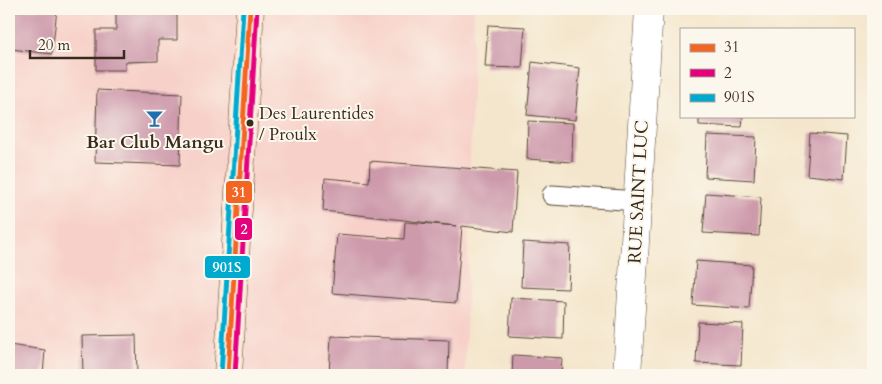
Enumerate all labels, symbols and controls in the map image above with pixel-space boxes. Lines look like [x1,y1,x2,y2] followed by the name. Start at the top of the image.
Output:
[30,28,124,60] scale bar
[680,28,854,118] legend
[38,35,70,55] text: 20 m
[724,37,739,57] text: 31
[724,63,732,83] text: 2
[724,87,755,107] text: 901S
[259,102,374,146] place label: Des Laurentides / Proulx
[145,109,165,129] bar icon: Bar Club Mangu
[245,118,255,128] marker: Des Laurentides / Proulx
[622,119,655,264] street label: RUE SAINT LUC
[86,130,225,155] place label: Bar Club Mangu
[225,180,253,204] line badge: 31
[232,183,246,202] text: 31
[234,217,253,241] line badge: 2
[240,220,248,239] text: 2
[204,255,251,279] line badge: 901S
[213,258,241,277] text: 901S

